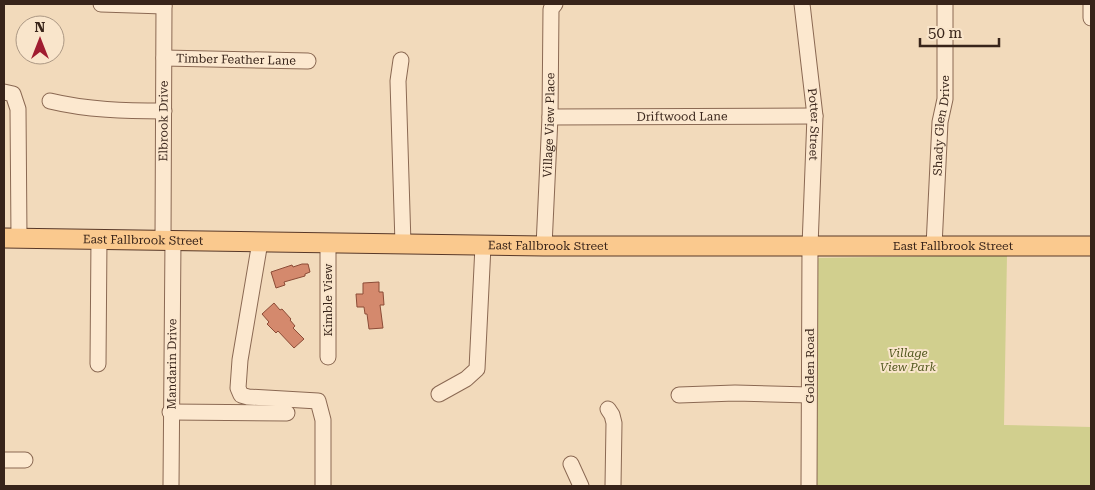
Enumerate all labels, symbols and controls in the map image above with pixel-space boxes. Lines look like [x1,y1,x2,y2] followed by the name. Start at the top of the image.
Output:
[15,15,65,65] north arrow
[920,15,999,47] scale bar
[35,19,46,35] text: N
[928,24,963,42] text: 50 m
[176,51,296,68] street label: Timber Feather Lane
[540,72,557,178] street label: Village View Place
[930,75,952,176] street label: Shady Glen Drive
[156,80,171,161] street label: Elbrook Drive
[805,87,822,161] street label: Potter Street
[636,109,728,124] street label: Driftwood Lane
[83,232,204,248] street label: East Fallbrook Street
[488,238,609,253] street label: East Fallbrook Street
[893,239,1014,253] street label: East Fallbrook Street
[321,263,335,337] street label: Kimble View
[165,318,179,409] street label: Mandarin Drive
[803,328,817,404] street label: Golden Road
[880,346,937,374] park label: Village View Park

